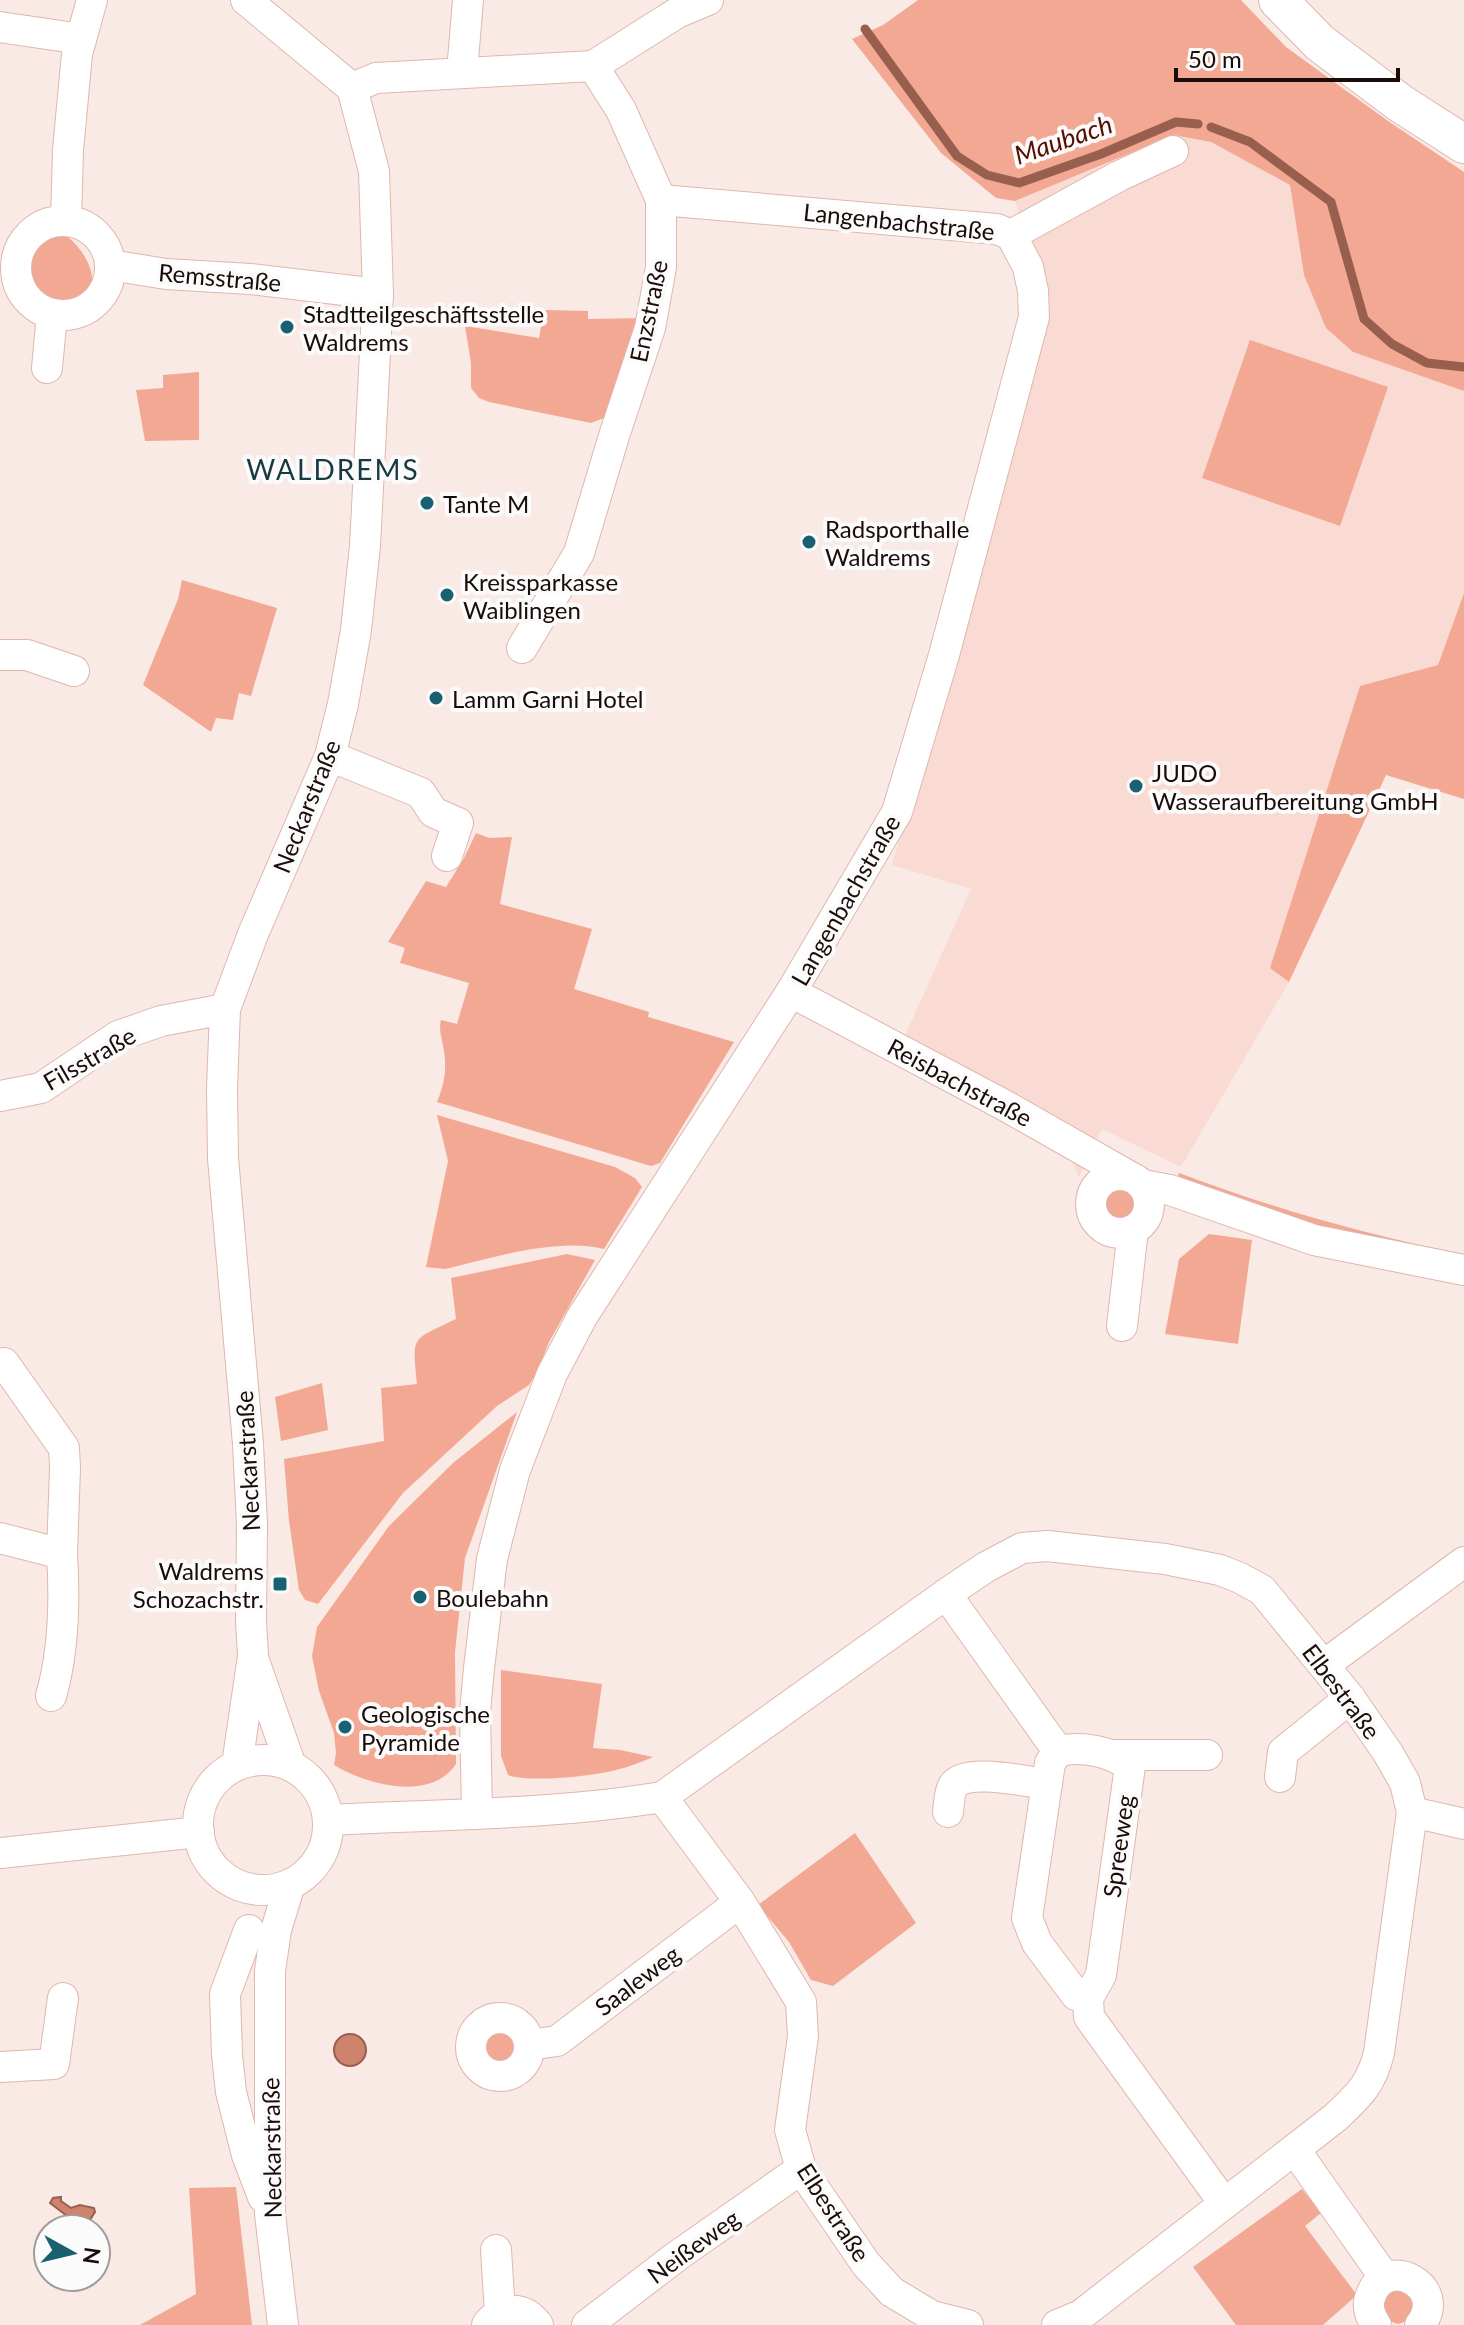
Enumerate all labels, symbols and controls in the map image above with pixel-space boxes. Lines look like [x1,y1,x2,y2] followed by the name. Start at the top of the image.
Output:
[1176,32,1398,82] scale bar
[1188,44,1242,73] text: 50 m
[1010,107,1116,171] water label: Maubach
[802,197,996,245] street label: Langenbachstraße
[157,257,283,297] street label: Remsstraße
[623,257,673,365] street label: Enzstraße
[303,299,544,356] place label: Stadtteilgeschäftsstelle Waldrems
[278,318,296,336] marker: Stadtteilgeschäftsstelle Waldrems
[246,452,420,486] district label: WALDREMS
[443,489,529,518] place label: Tante M
[418,494,436,512] marker: Tante M
[825,514,969,571] place label: Radsporthalle Waldrems
[800,533,818,551] marker: Radsporthalle Waldrems
[463,567,618,624] place label: Kreissparkasse Waiblingen
[438,586,456,604] marker: Kreissparkasse Waiblingen
[452,684,644,713] place label: Lamm Garni Hotel
[427,689,445,707] marker: Lamm Garni Hotel
[266,735,346,877] street label: Neckarstraße
[1152,758,1439,815] place label: JUDO Wasseraufbereitung GmbH
[1127,777,1145,795] marker: JUDO Wasseraufbereitung GmbH
[784,809,906,991] street label: Langenbachstraße
[38,1020,140,1096] street label: Filsstraße
[883,1032,1037,1132] street label: Reisbachstraße
[229,1390,265,1532] street label: Neckarstraße
[133,1556,264,1613] place label: Waldrems Schozachstr.
[271,1575,289,1593] marker: Waldrems Schozachstr.
[436,1583,549,1612] place label: Boulebahn
[411,1588,429,1606] marker: Boulebahn
[1297,1638,1387,1744] street label: Elbestraße
[361,1699,490,1756] place label: Geologische Pyramide
[336,1718,354,1736] marker: Geologische Pyramide
[1096,1793,1140,1899] street label: Spreeweg
[589,1939,685,2021] street label: Saaleweg
[255,2077,287,2219] street label: Neckarstraße
[791,2157,877,2267] street label: Elbestraße
[641,2203,745,2289] street label: Neißeweg
[32,2213,112,2293] north arrow
[78,2246,107,2266] text: N

